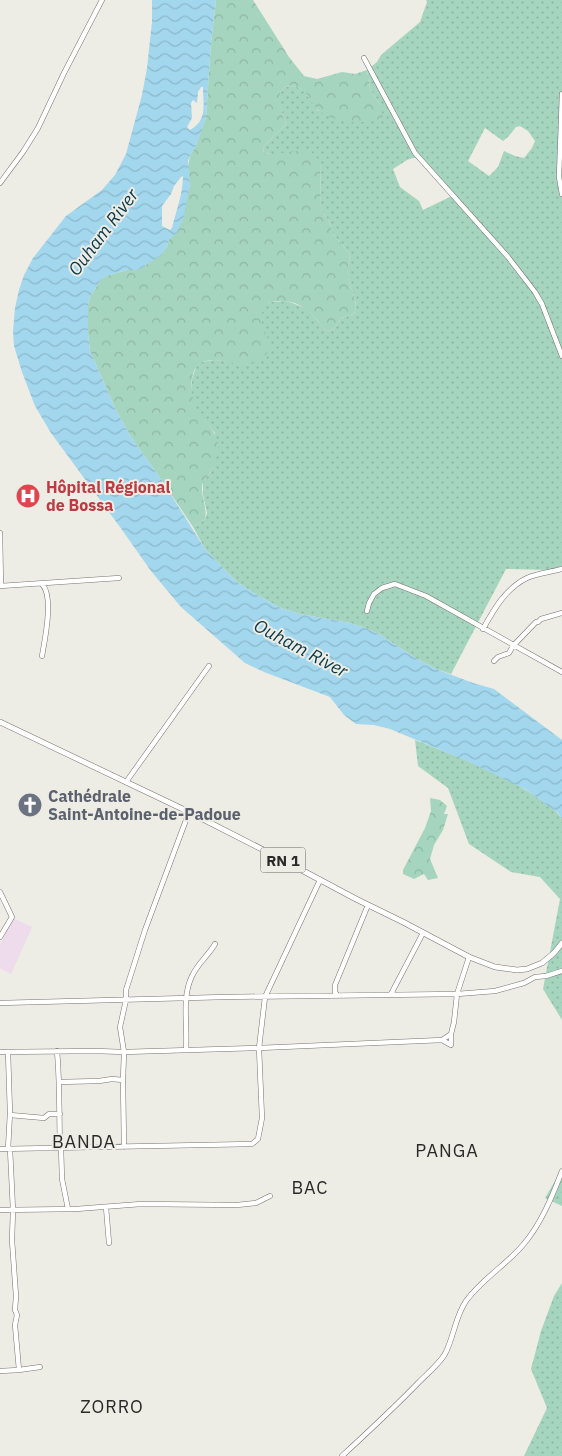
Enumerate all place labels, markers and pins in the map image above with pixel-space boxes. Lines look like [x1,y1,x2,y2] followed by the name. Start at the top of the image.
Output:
[46,477,170,515] place label: Hôpital Régional de Bossa
[15,483,41,509] hospital icon: Hôpital Régional de Bossa
[48,786,241,824] place label: Cathédrale Saint-Antoine-de-Padoue
[17,792,43,818] church icon: Cathédrale Saint-Antoine-de-Padoue

